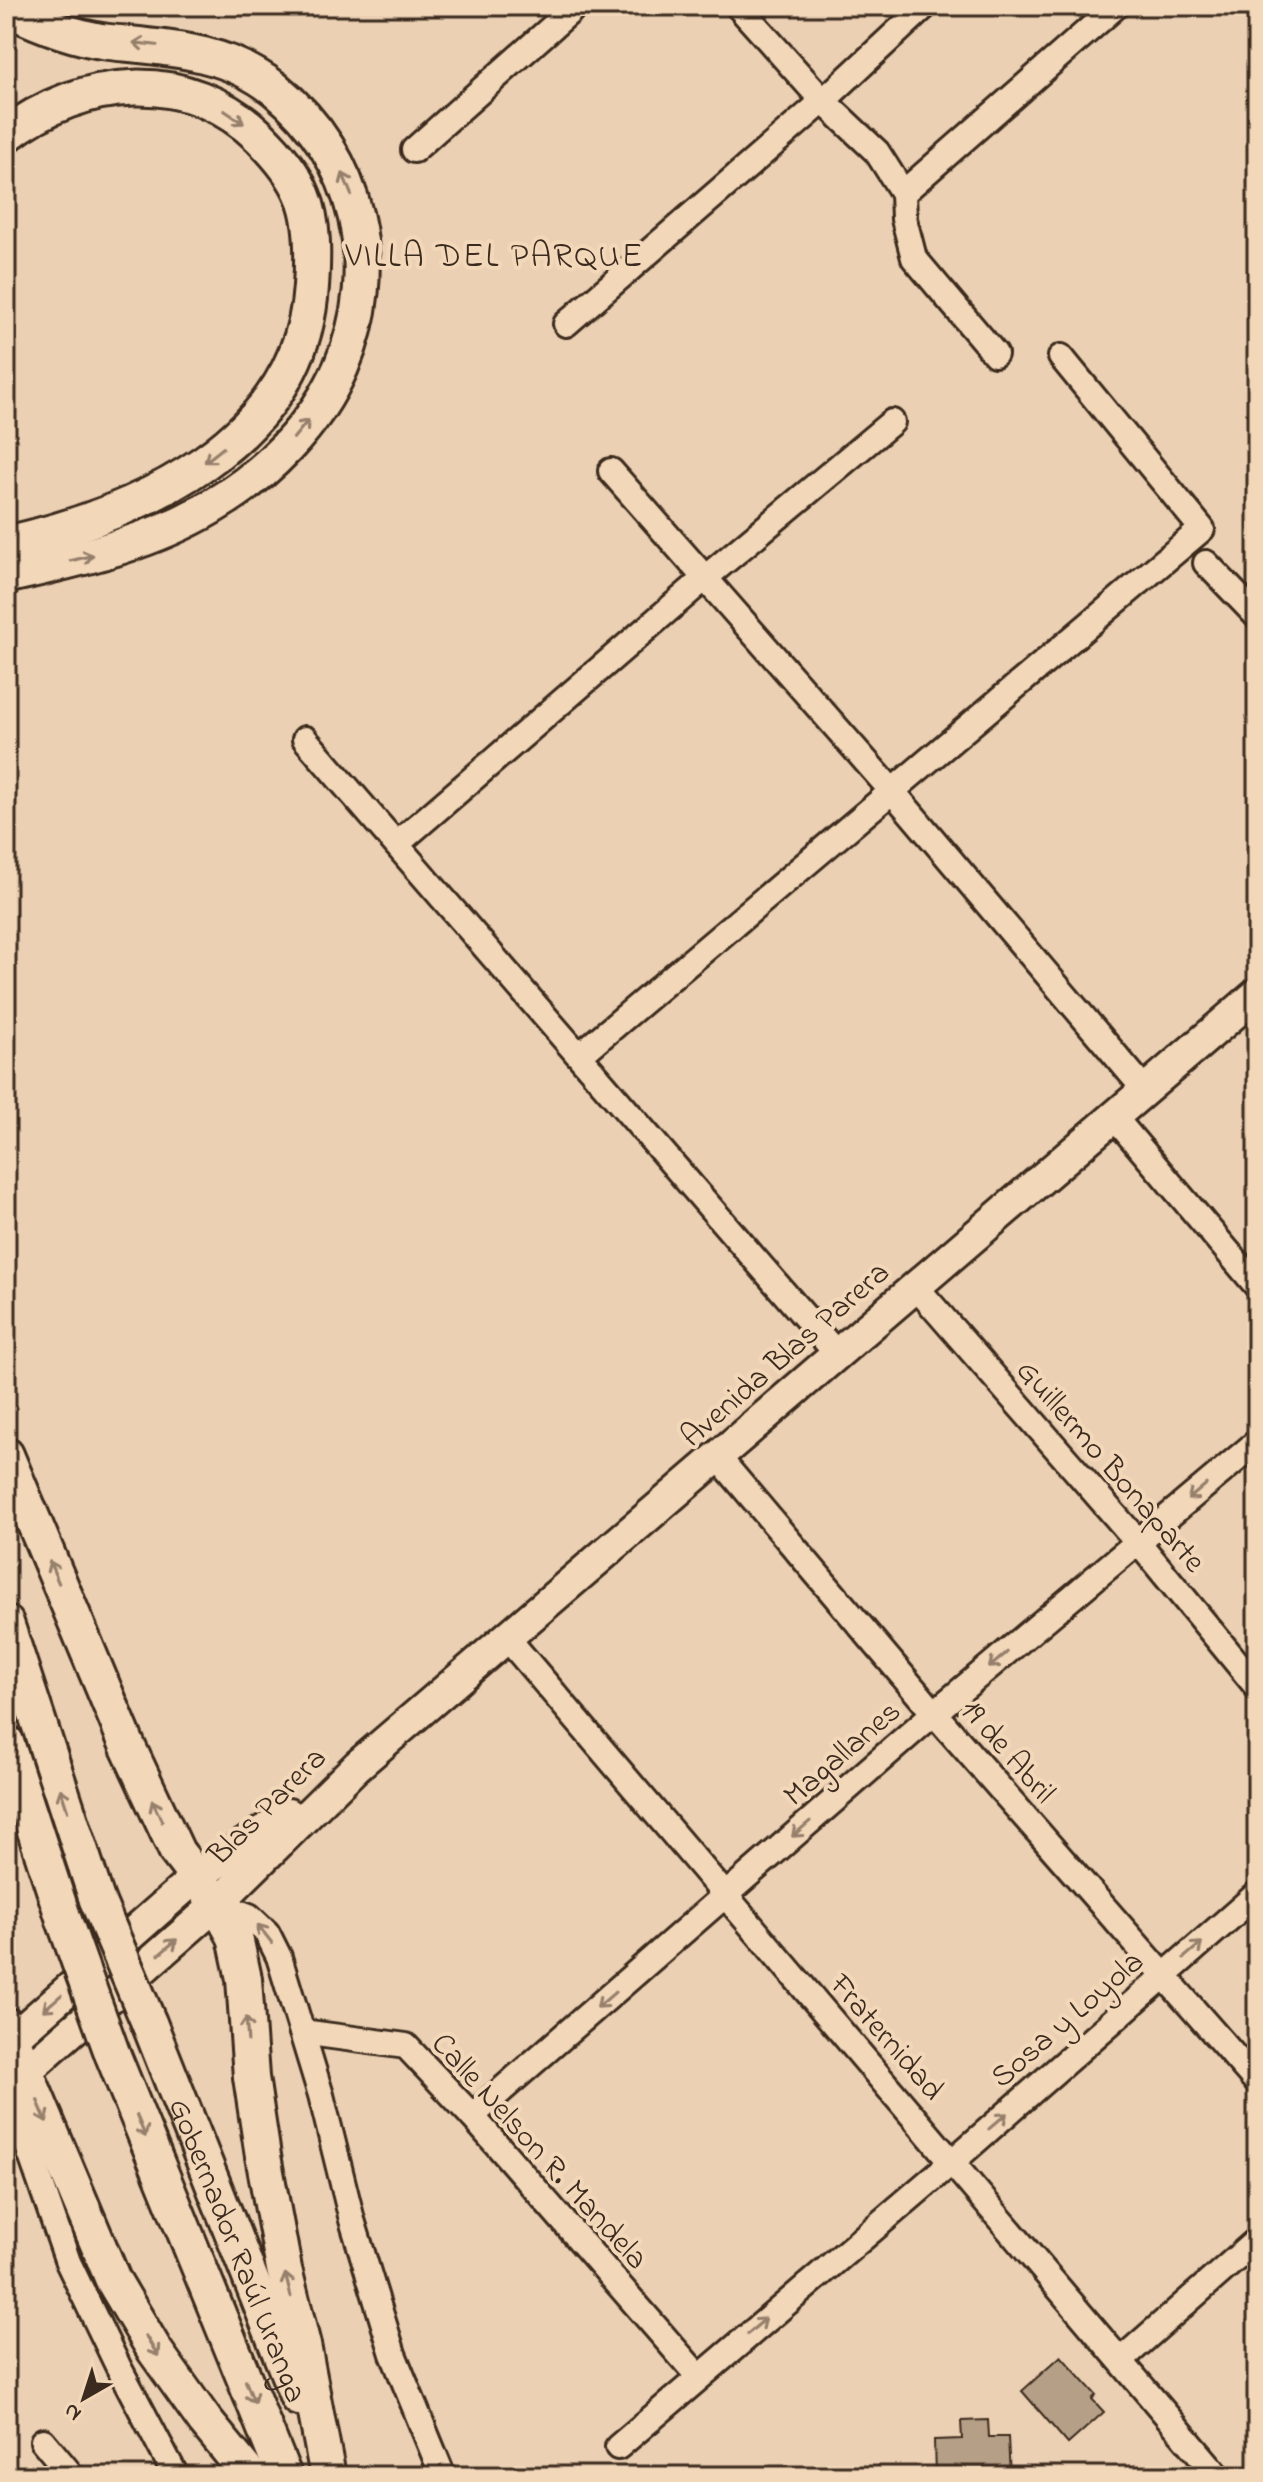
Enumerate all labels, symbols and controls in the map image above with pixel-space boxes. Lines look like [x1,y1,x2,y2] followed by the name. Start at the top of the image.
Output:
[133,37,159,52] one-way arrow
[223,109,245,125] one-way arrow
[338,172,353,197] one-way arrow
[345,233,644,283] district label: VILLA DEL PARQUE
[292,419,310,439] one-way arrow
[203,446,224,464] one-way arrow
[68,550,94,565] one-way arrow
[671,1251,901,1460] street label: Avenida Blas Parera
[1003,1350,1216,1585] street label: Guillermo Bonaparte
[1188,1483,1208,1501] one-way arrow
[46,1560,61,1585] one-way arrow
[989,1651,1009,1669] one-way arrow
[947,1689,1065,1815] street label: 19 de Abril
[774,1690,913,1819] street label: Magallanes
[197,1737,339,1879] street label: Blas Parera
[56,1787,71,1812] one-way arrow
[149,1799,164,1823] one-way arrow
[792,1820,812,1838] one-way arrow
[256,1924,273,1945] one-way arrow
[158,1938,178,1956] one-way arrow
[981,1941,1155,2101] street label: Sosa y Loyola
[1183,1941,1203,1959] one-way arrow
[816,1964,954,2112] street label: Fraternidad
[596,1991,616,2009] one-way arrow
[43,1994,63,2012] one-way arrow
[239,2016,254,2042] one-way arrow
[419,2023,658,2282] street label: Calle Nelson R. Mandela
[154,2092,318,2410] street label: Gobernador Raúl Uranga
[35,2098,50,2123] one-way arrow
[987,2112,1007,2130] one-way arrow
[135,2113,150,2137] one-way arrow
[279,2273,294,2299] one-way arrow
[746,2317,767,2335] one-way arrow
[145,2334,161,2357] one-way arrow
[44,2358,124,2438] north arrow
[244,2379,258,2404] one-way arrow
[57,2394,89,2428] text: N

